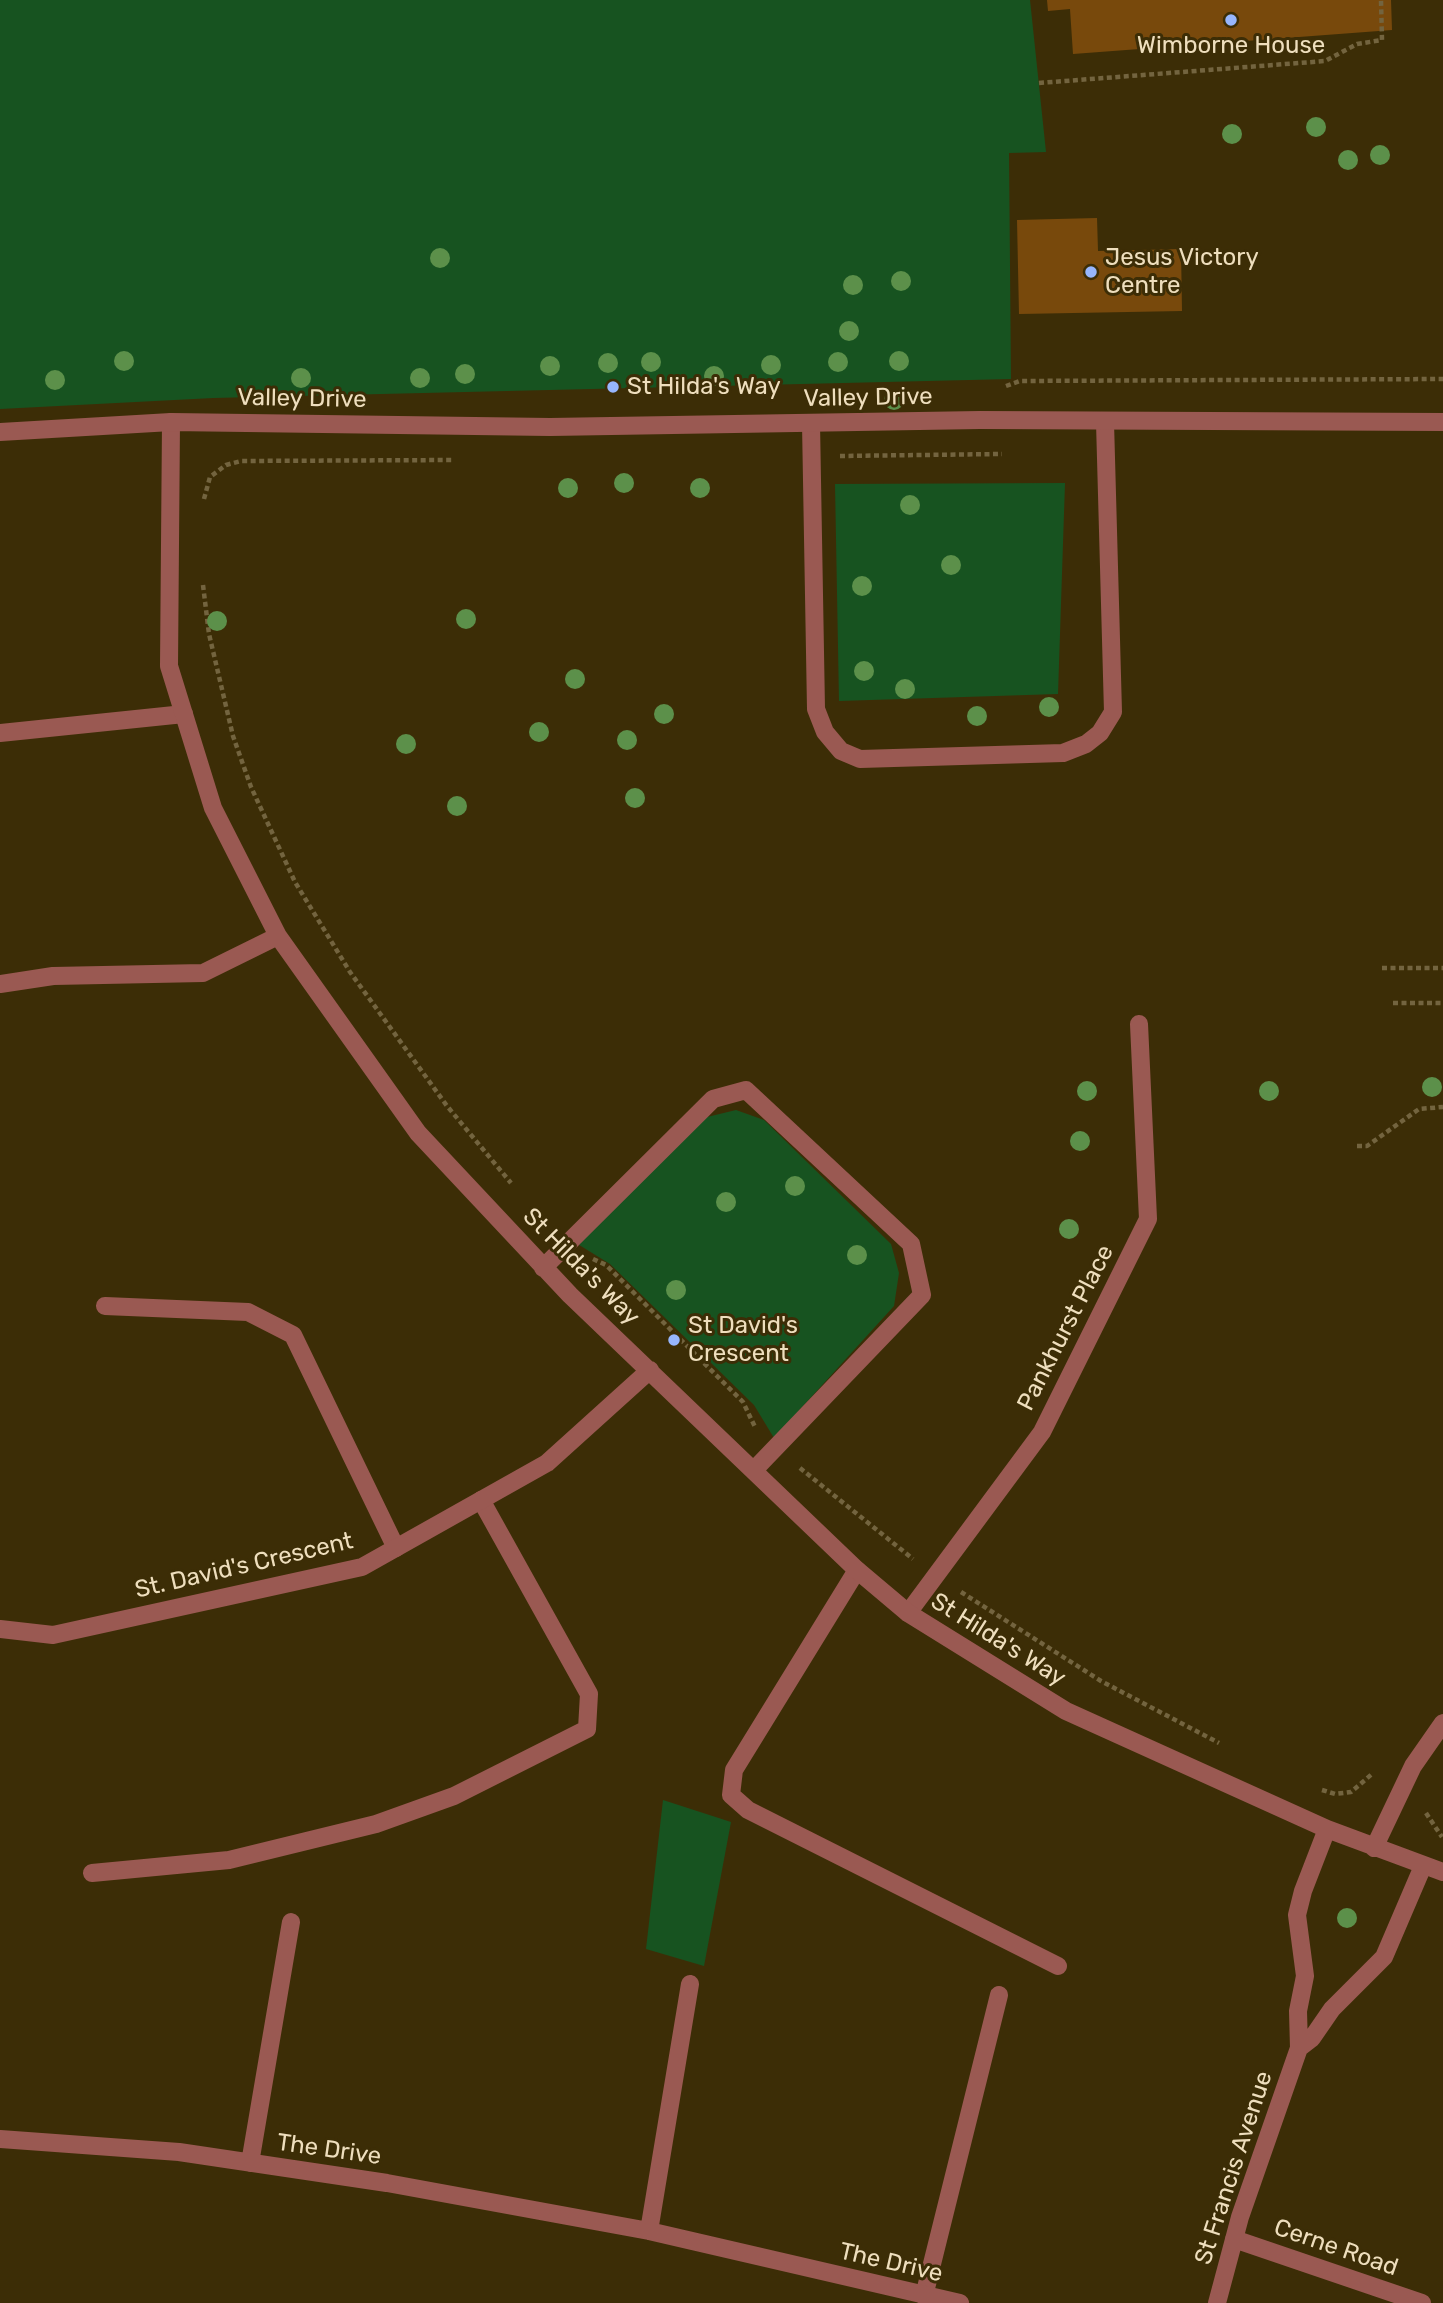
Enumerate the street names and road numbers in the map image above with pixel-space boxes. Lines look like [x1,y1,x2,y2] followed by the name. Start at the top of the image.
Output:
[803,382,933,414] street label: Valley Drive
[237,383,367,415] street label: Valley Drive
[516,1202,646,1332] street label: St Hilda's Way
[1012,1240,1120,1416] street label: Pankhurst Place
[132,1527,356,1605] street label: St. David's Crescent
[925,1587,1071,1693] street label: St Hilda's Way
[1189,2068,1279,2268] street label: St Francis Avenue
[275,2128,383,2172] street label: The Drive
[1270,2213,1402,2283] street label: Cerne Road
[837,2237,945,2289] street label: The Drive

